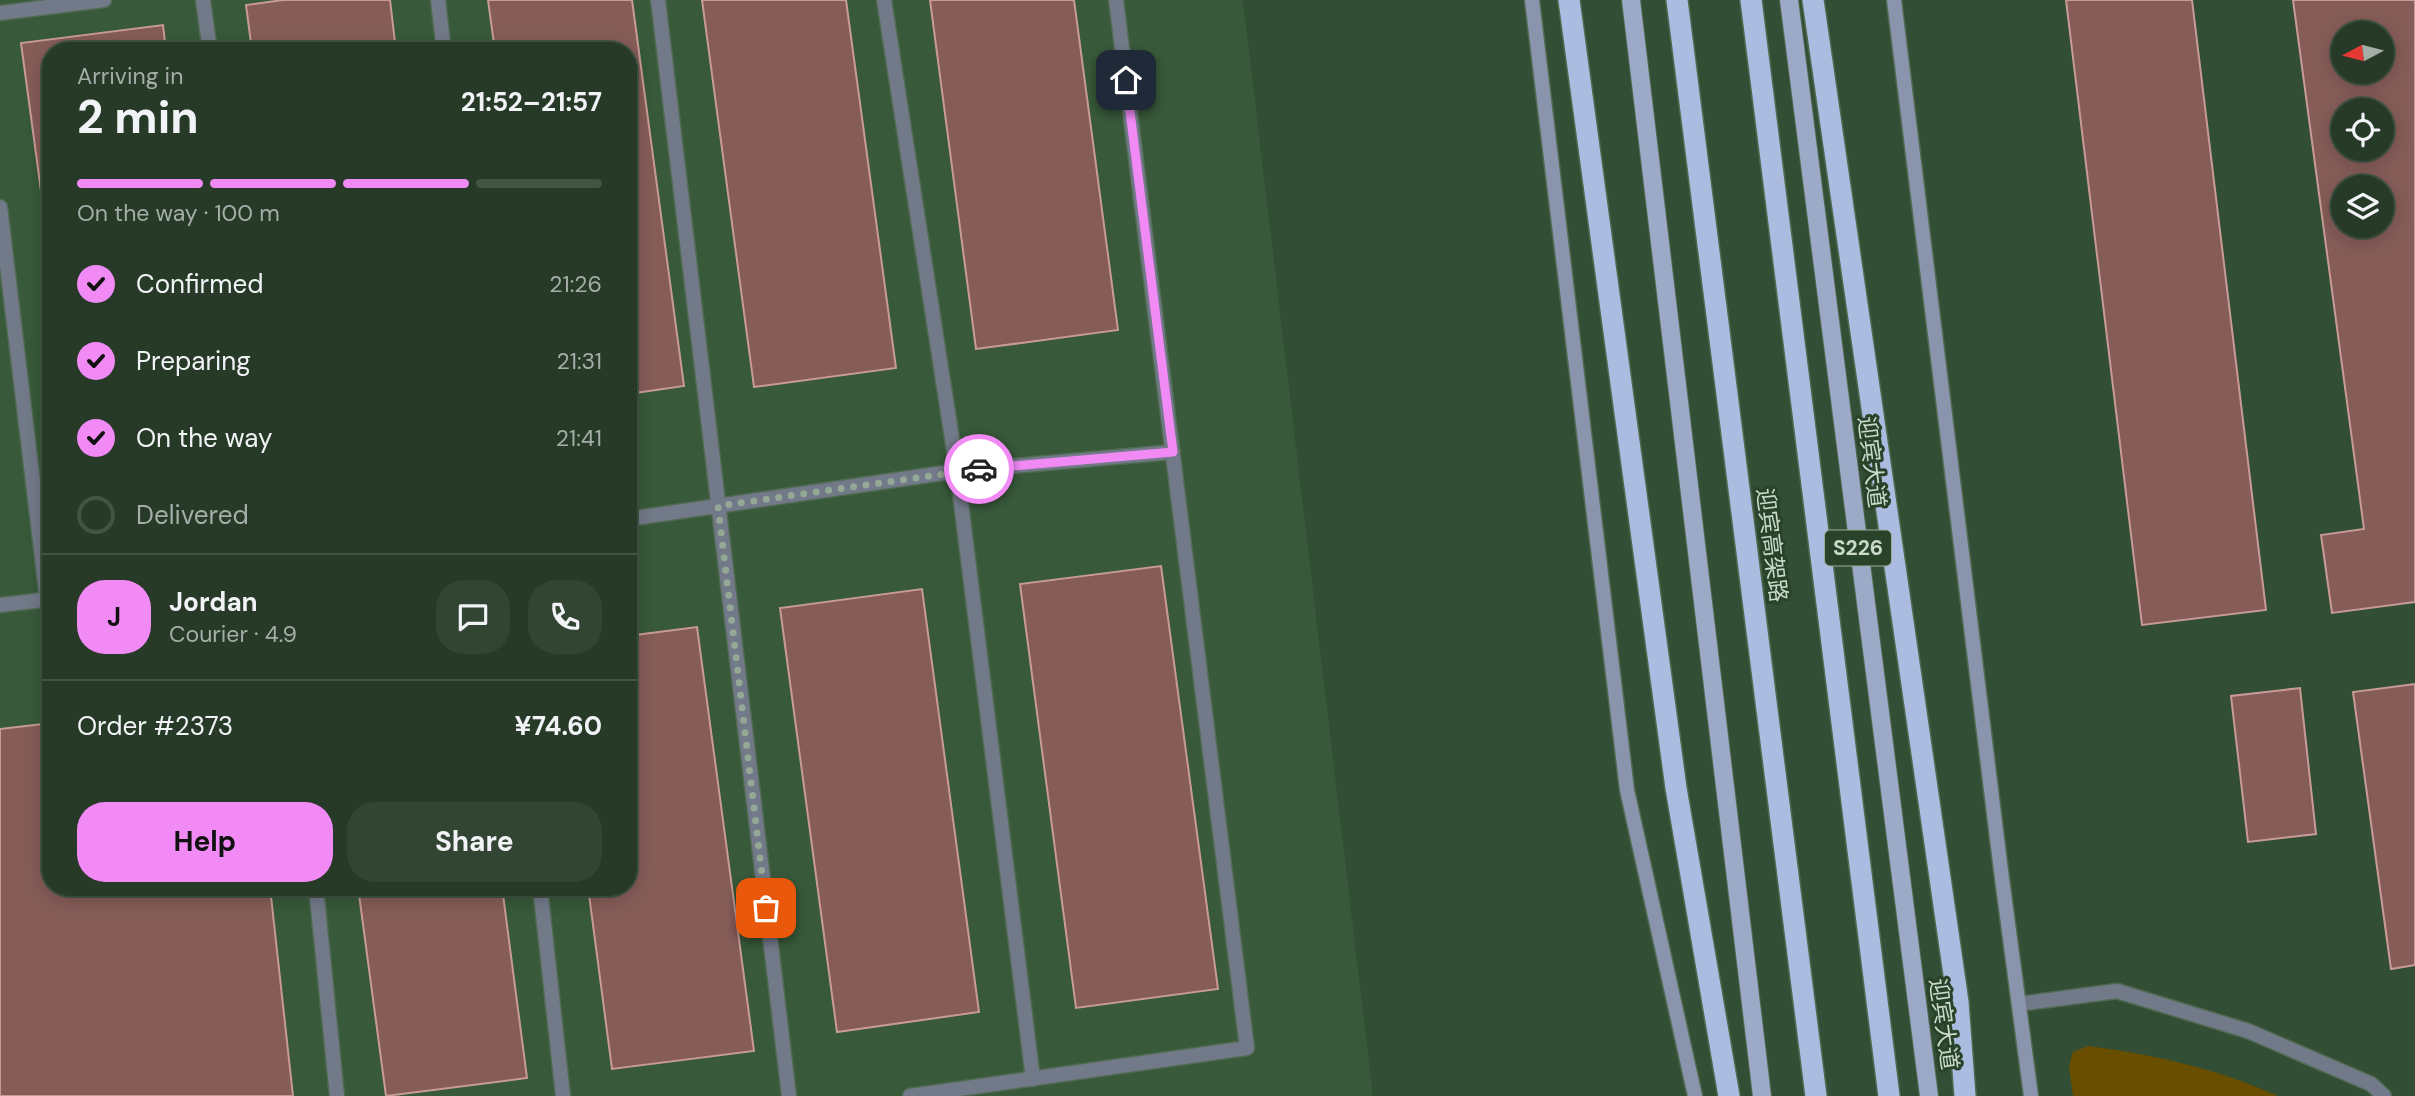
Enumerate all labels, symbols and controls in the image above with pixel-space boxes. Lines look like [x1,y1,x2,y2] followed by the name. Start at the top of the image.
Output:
[2331,21,2394,84] north arrow
[2331,21,2394,238] map controls
[1096,50,1156,110] pin
[77,61,183,91] text: Arriving in
[1107,61,1145,99] icon: home
[461,85,602,119] text: 21:52–21:57
[77,87,199,147] text: 2 min
[2331,98,2394,161] button: locate
[2331,175,2394,238] button: layers
[77,198,280,228] text: On the way · 100 m
[77,265,115,303] icon: check
[136,267,263,301] text: Confirmed
[549,269,602,299] text: 21:26
[77,342,115,380] icon: check
[136,344,251,378] text: Preparing
[557,346,602,376] text: 21:31
[1852,415,1892,509] street label: 迎宾大道
[77,419,115,457] icon: check
[136,421,272,455] text: On the way
[556,423,602,453] text: 21:41
[944,434,1014,504] courier
[960,450,998,488] icon: car
[1750,486,1794,604] street label: 迎宾高架路
[136,498,249,532] text: Delivered
[1825,530,1891,566] road number: S226
[436,580,510,654] button: chat
[528,580,602,654] button: phone
[169,585,258,619] text: Jordan
[107,600,121,634] text: J
[169,619,297,649] text: Courier · 4.9
[77,709,233,743] text: Order #2373
[514,709,602,743] text: ¥74.60
[77,802,333,882] button: Help
[347,802,602,882] button: Share
[736,878,796,938] pin
[747,889,785,927] icon: bag
[1923,976,1965,1072] street label: 迎宾大道

